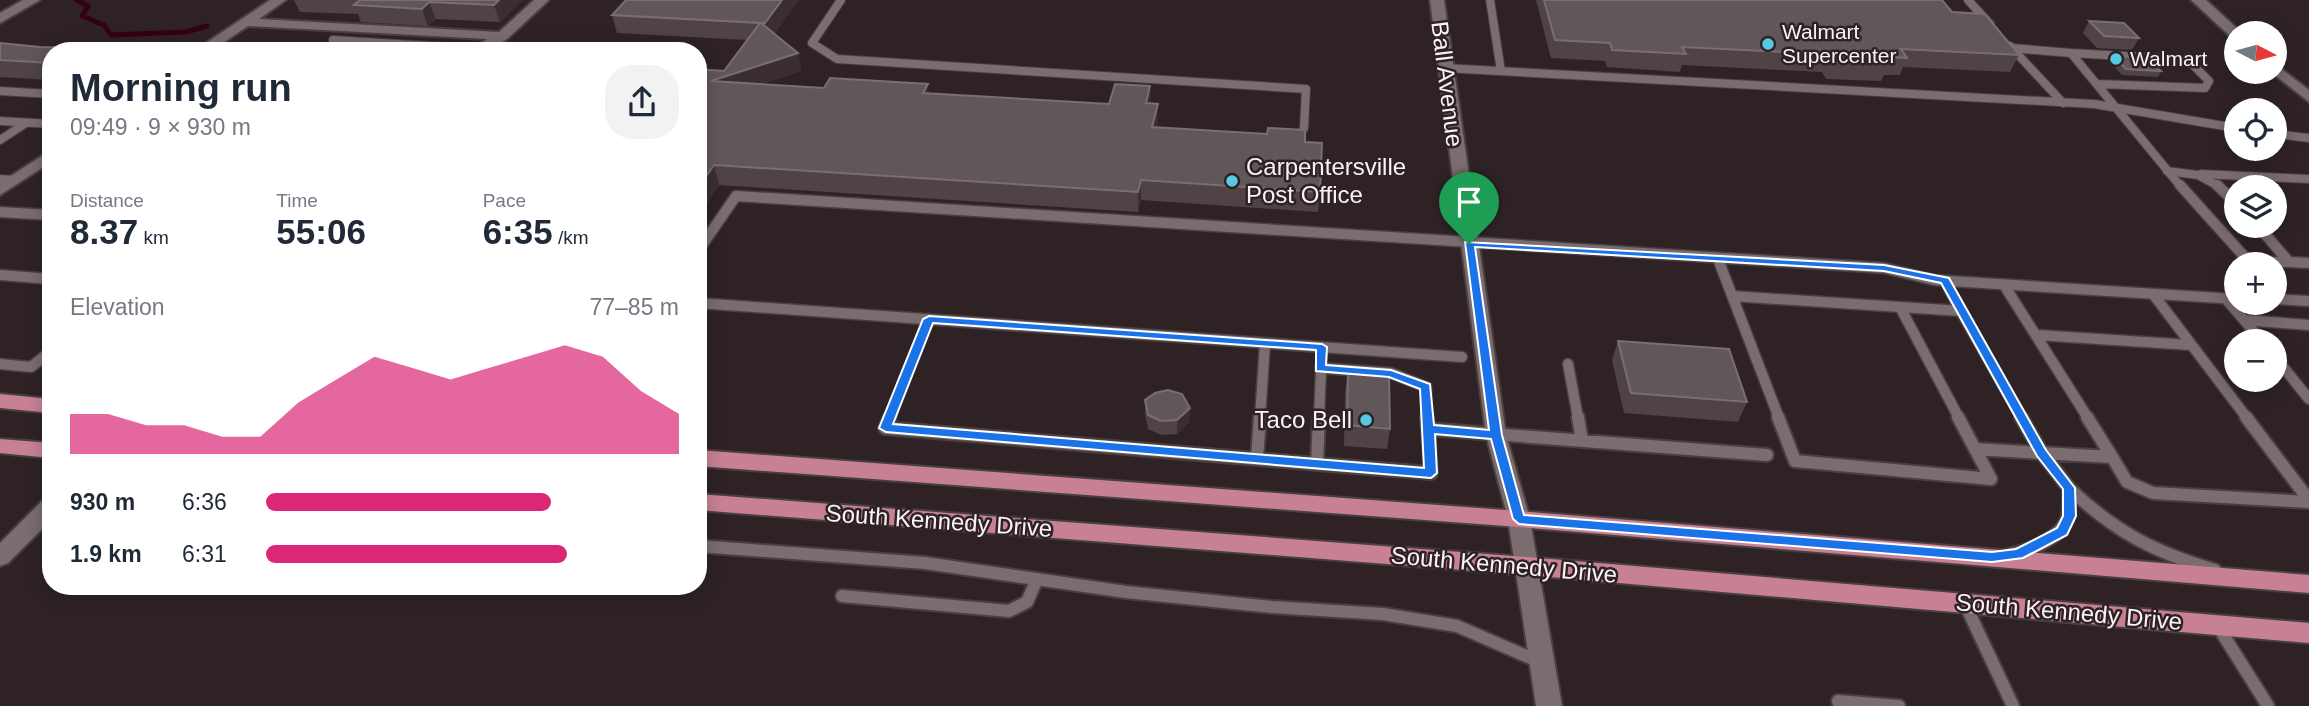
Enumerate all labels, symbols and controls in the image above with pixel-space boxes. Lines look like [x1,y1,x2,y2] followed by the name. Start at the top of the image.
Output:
[1426,20,1469,148] street label: Ball Avenue
[1782,20,1896,67] place label: Walmart Supercenter
[2224,21,2287,84] north arrow
[2224,21,2287,392] map controls
[1760,36,1776,52] marker: Walmart Supercenter
[2130,47,2208,70] place label: Walmart
[2108,51,2124,67] marker: Walmart
[605,65,679,139] button: share
[70,67,292,109] text: Morning run
[2224,98,2287,161] button: locate
[70,114,251,140] text: 09:49 · 9 × 930 m
[1246,153,1406,208] place label: Carpentersville Post Office
[1439,172,1499,244] pin
[1224,173,1240,189] marker: Carpentersville Post Office
[2224,175,2287,238] button: layers
[1450,183,1488,221] icon: arrive
[70,190,144,211] text: Distance
[276,190,318,211] text: Time
[483,190,526,211] text: Pace
[70,212,138,251] text: 8.37
[276,212,366,251] text: 55:06
[483,212,553,251] text: 6:35
[138,227,169,248] text: km
[553,227,589,248] text: /km
[2224,252,2287,315] button: +
[70,294,165,320] text: Elevation
[589,294,679,320] text: 77–85 m
[2224,329,2287,392] button: −
[1255,406,1352,433] place label: Taco Bell
[1358,412,1374,428] marker: Taco Bell
[70,489,135,515] text: 930 m
[182,489,227,515] text: 6:36
[825,499,1053,542] street label: South Kennedy Drive
[70,541,142,567] text: 1.9 km
[182,541,227,567] text: 6:31
[1390,541,1618,588] street label: South Kennedy Drive
[1955,588,2183,635] street label: South Kennedy Drive

